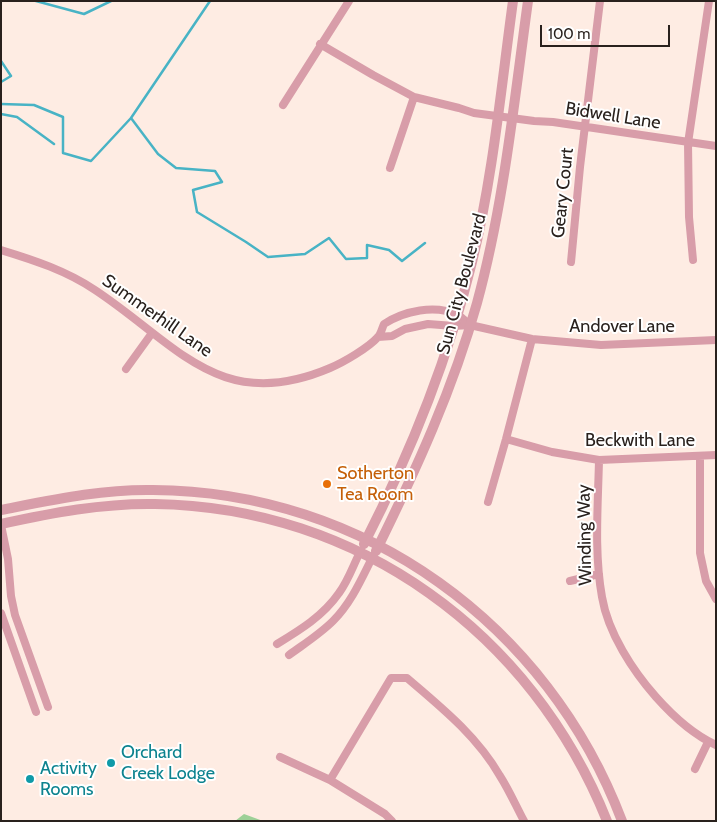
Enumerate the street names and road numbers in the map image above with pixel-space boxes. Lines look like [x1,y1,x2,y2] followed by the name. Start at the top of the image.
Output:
[564,98,662,134] street label: Bidwell Lane
[548,147,578,239] street label: Geary Court
[433,211,491,357] street label: Sun City Boulevard
[98,270,216,362] street label: Summerhill Lane
[569,316,675,338] street label: Andover Lane
[585,430,695,452] street label: Beckwith Lane
[573,484,597,586] street label: Winding Way

